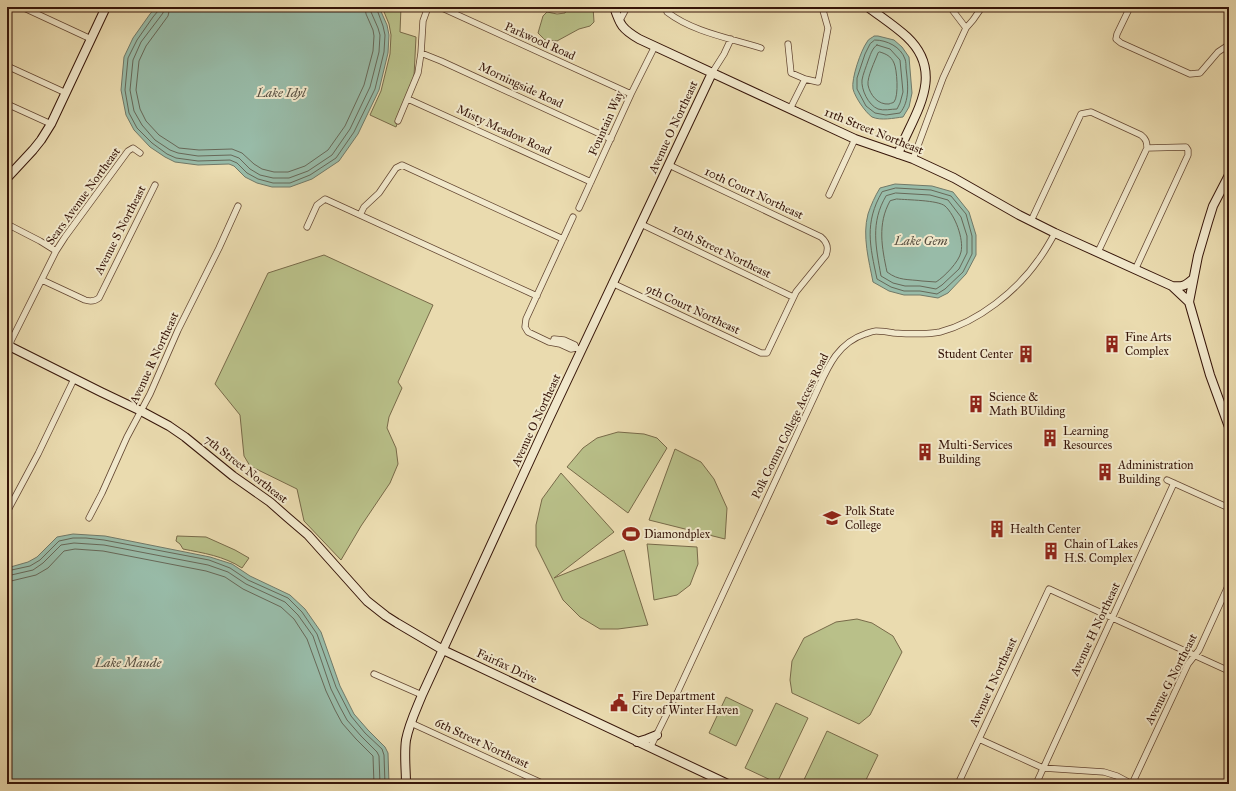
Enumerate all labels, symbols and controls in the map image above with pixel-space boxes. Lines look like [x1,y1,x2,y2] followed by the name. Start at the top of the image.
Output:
[502,19,578,63] street label: Parkwood Road
[476,59,565,112] street label: Morningside Road
[645,78,701,176] street label: Avenue O Northeast
[255,85,307,101] water label: Lake Idyl
[585,88,627,158] street label: Fountain Way
[454,102,554,158] street label: Misty Meadow Road
[822,105,926,158] street label: 11th Street Northeast
[43,144,124,248] street label: Sears Avenue Northeast
[702,164,806,222] street label: 10th Court Northeast
[91,182,149,278] street label: Avenue S Northeast
[671,221,774,281] street label: 10th Street Northeast
[893,233,948,249] water label: Lake Gem
[644,281,743,337] street label: 9th Court Northeast
[126,309,182,407] street label: Avenue R Northeast
[1125,330,1171,358] place label: Fine Arts Complex
[1102,334,1122,354] building icon: Fine Arts Complex
[1016,344,1036,364] building icon: Student Center
[938,347,1013,361] place label: Student Center
[749,351,832,501] street label: Polk Comm College Access Road
[508,371,564,469] street label: Avenue O Northeast
[989,390,1066,419] place label: Science & Math BUilding
[966,394,986,414] building icon: Science & Math BUilding
[1063,424,1112,452] place label: Learning Resources
[1040,428,1060,448] building icon: Learning Resources
[201,432,291,507] street label: 7th Street Northeast
[938,438,1012,467] place label: Multi-Services Building
[915,442,935,462] building icon: Multi-Services Building
[1117,458,1194,487] place label: Administration Building
[1095,462,1115,482] building icon: Administration Building
[845,504,895,533] place label: Polk State College
[822,508,842,528] school or university icon: Polk State College
[987,519,1007,539] building icon: Health Center
[1010,522,1081,536] place label: Health Center
[621,524,641,544] sports icon: Diamondplex
[644,527,711,541] place label: Diamondplex
[1064,537,1138,565] place label: Chain of Lakes H.S. Complex
[1041,541,1061,561] building icon: Chain of Lakes H.S. Complex
[1067,579,1123,679] street label: Avenue H Northeast
[1142,631,1200,728] street label: Avenue G Northeast
[966,635,1020,730] street label: Avenue I Northeast
[474,646,540,686] street label: Fairfax Drive
[94,655,162,671] water label: Lake Maude
[632,689,739,717] place label: Fire Department City of Winter Haven
[609,693,629,713] public building icon: Fire Department City of Winter Haven
[433,715,532,771] street label: 6th Street Northeast

